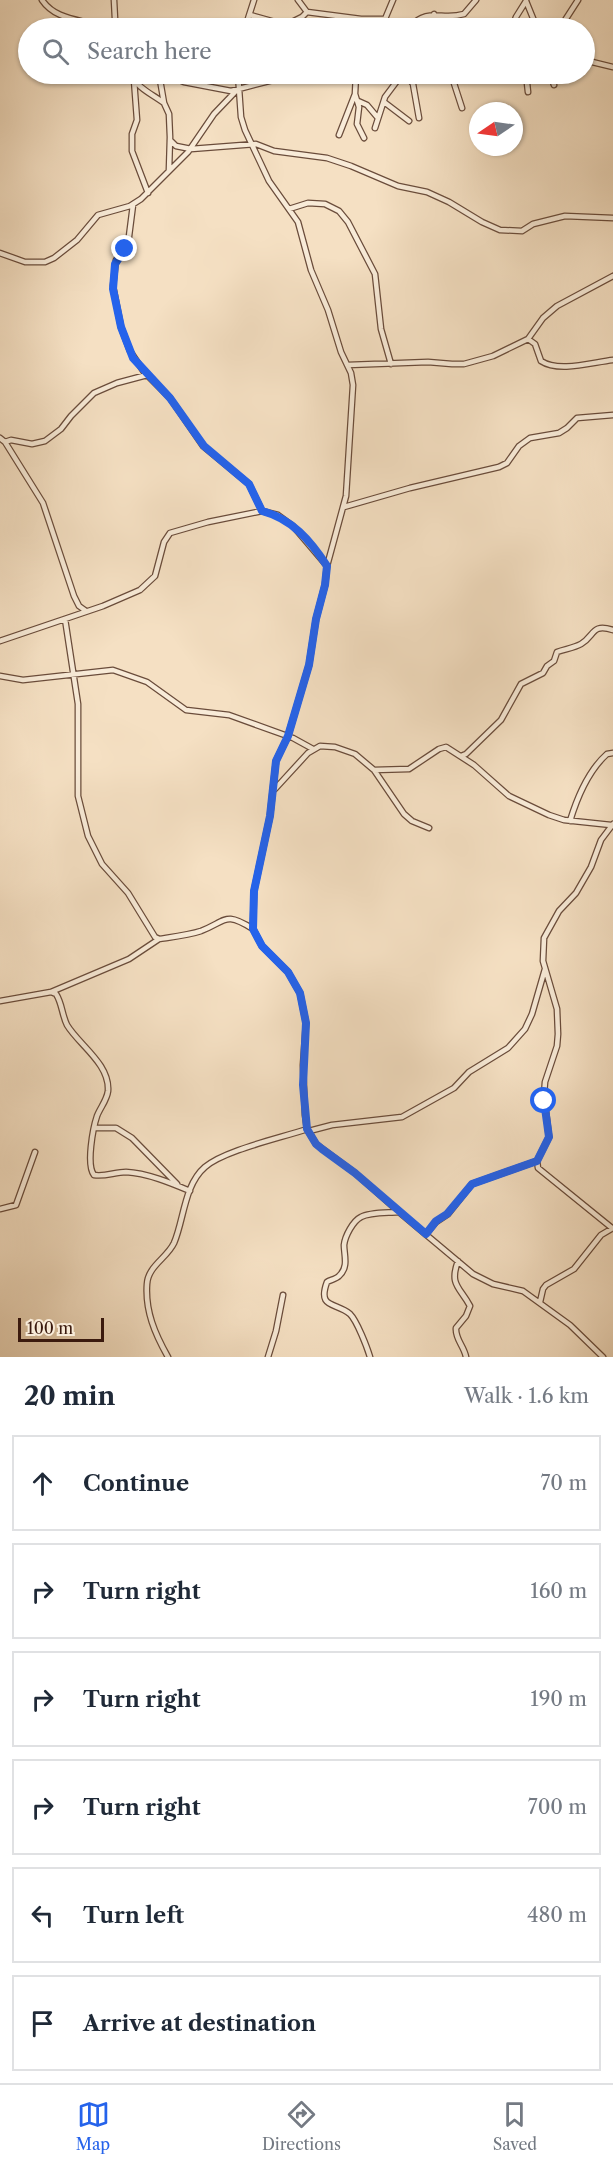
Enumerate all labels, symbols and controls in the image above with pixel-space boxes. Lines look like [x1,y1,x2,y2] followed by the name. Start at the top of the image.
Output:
[18,18,595,84] search box
[39,35,72,68] icon: search
[87,38,212,65] text: Search here
[469,102,523,156] north arrow
[111,235,137,261] route end
[530,1087,556,1113] route start
[18,1315,104,1342] scale bar
[27,1318,73,1338] text: 100 m
[24,1380,115,1412] text: 20 min
[464,1384,589,1408] text: Walk · 1.6 km
[26,1467,59,1500] icon: ahead
[83,1470,189,1497] text: Continue
[541,1471,587,1495] text: 70 m
[26,1575,59,1608] icon: right
[83,1578,201,1605] text: Turn right
[530,1579,587,1603] text: 160 m
[26,1683,59,1716] icon: right
[83,1686,201,1713] text: Turn right
[530,1687,587,1711] text: 190 m
[26,1791,59,1824] icon: right
[83,1794,201,1821] text: Turn right
[528,1795,587,1819] text: 700 m
[26,1899,59,1932] icon: left
[83,1902,184,1929] text: Turn left
[527,1903,587,1927] text: 480 m
[26,2007,59,2040] icon: arrive
[83,2010,316,2037] text: Arrive at destination
[76,2098,110,2154] tab: Map
[262,2098,341,2154] tab: Directions
[493,2098,537,2154] tab: Saved

